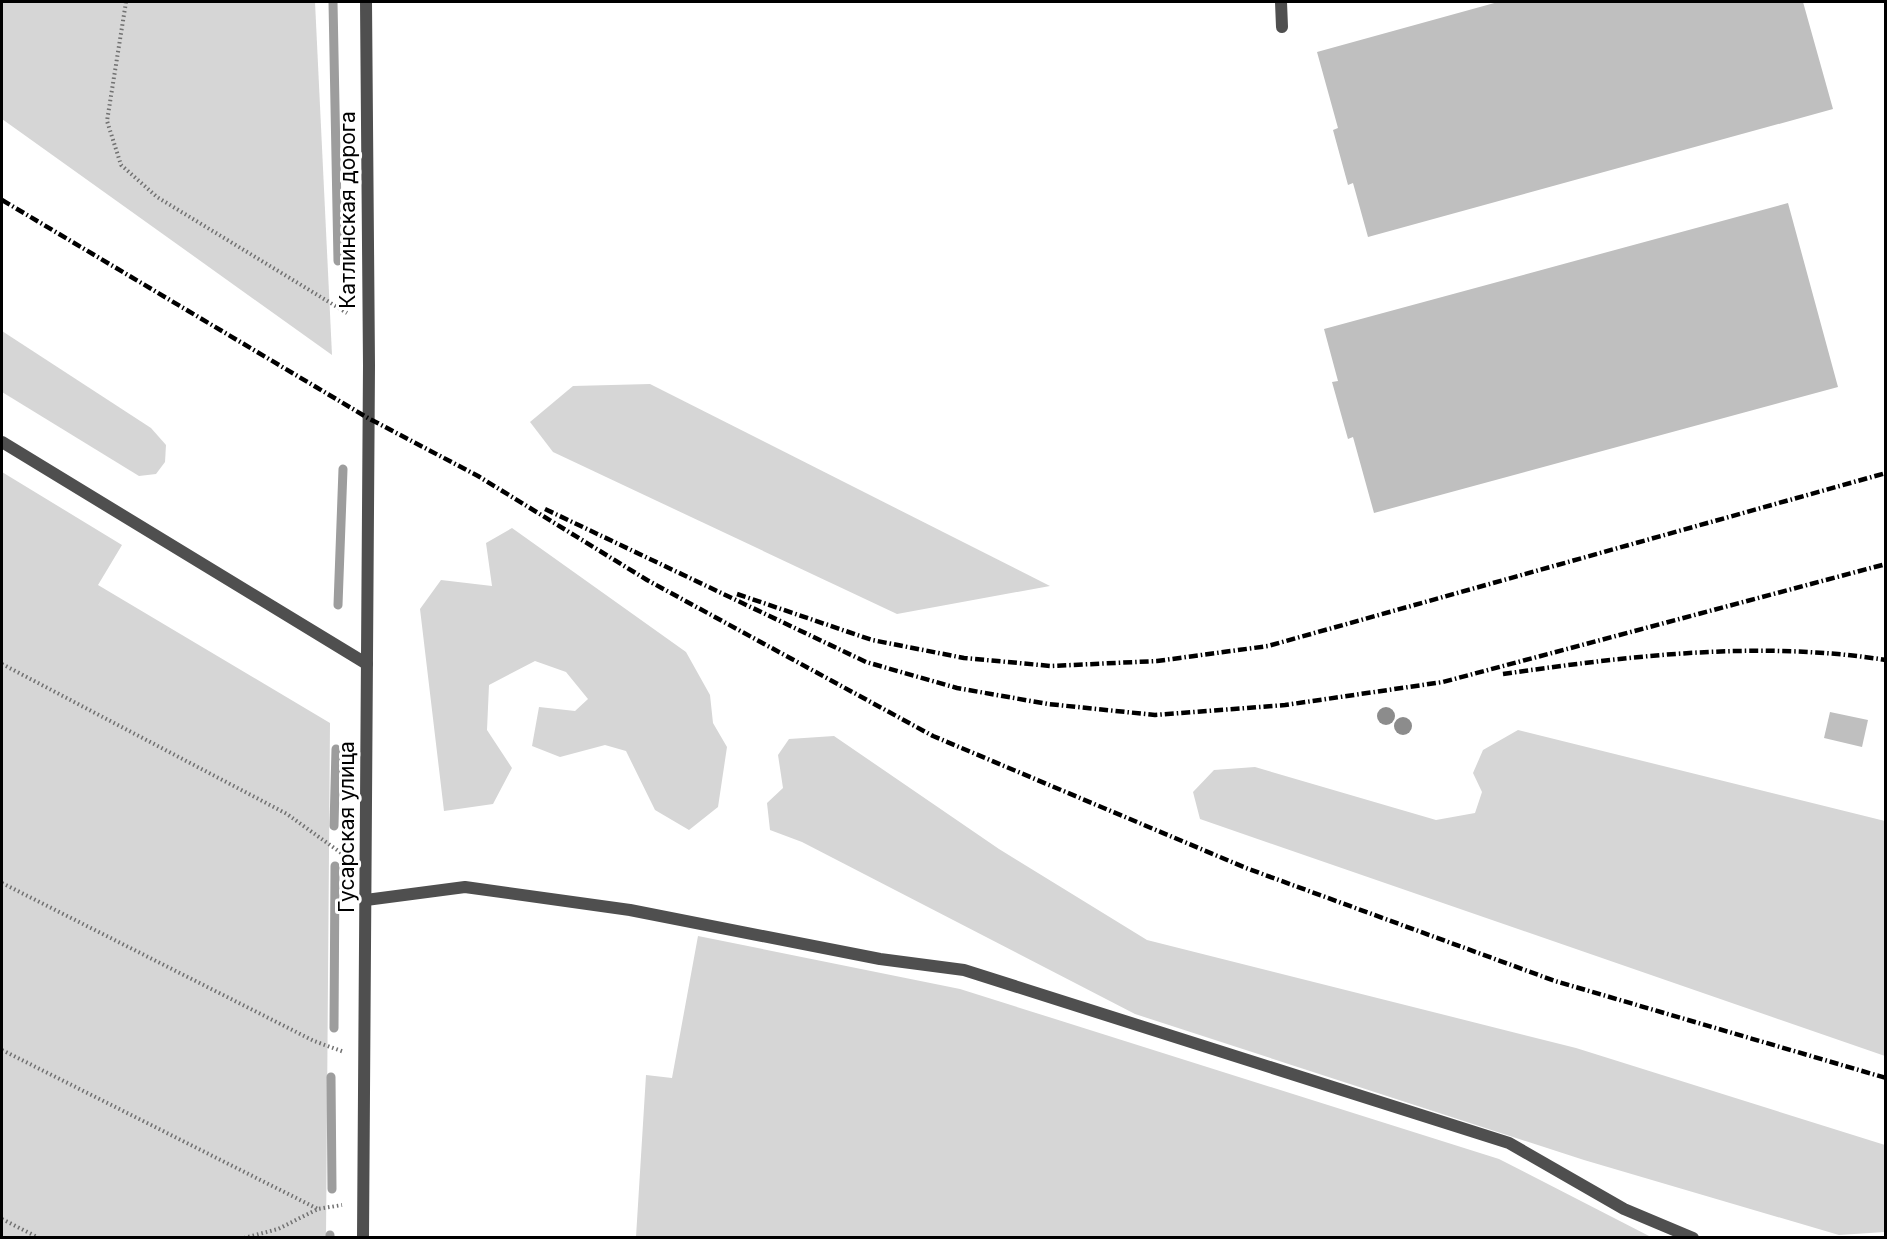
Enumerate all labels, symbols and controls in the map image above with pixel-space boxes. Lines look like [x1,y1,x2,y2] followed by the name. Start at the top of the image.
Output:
[335,111,360,309] street label: Катлинская дорога
[334,741,359,913] street label: Гусарская улица

